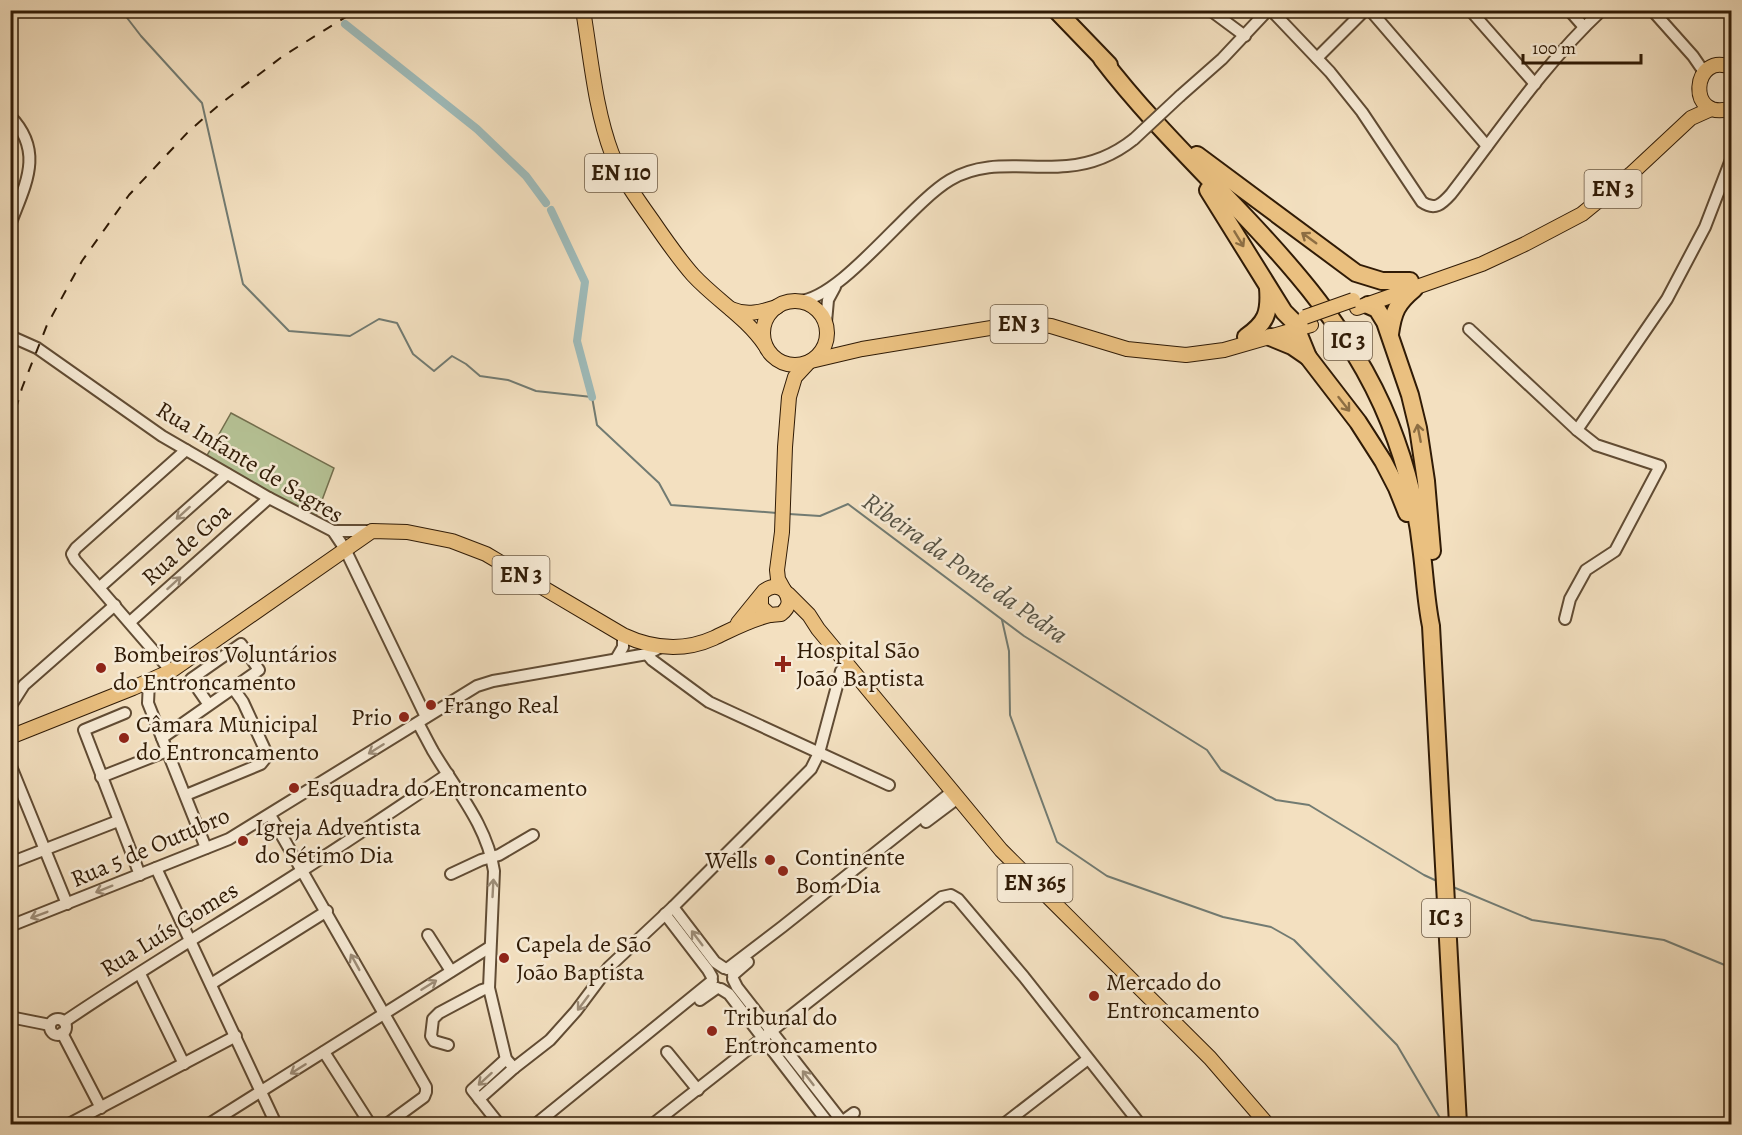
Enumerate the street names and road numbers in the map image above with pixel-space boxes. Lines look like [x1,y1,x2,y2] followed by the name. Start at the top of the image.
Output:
[585,154,657,192] road number: EN 110
[1584,170,1642,208] road number: EN 3
[990,305,1048,343] road number: EN 3
[1324,322,1372,360] road number: IC 3
[150,393,350,531] street label: Rua Infante de Sagres
[134,495,238,593] street label: Rua de Goa
[492,556,550,594] road number: EN 3
[66,799,235,895] street label: Rua 5 de Outubro
[998,864,1072,902] road number: EN 365
[94,874,244,984] street label: Rua Luís Gomes
[1422,899,1470,937] road number: IC 3

